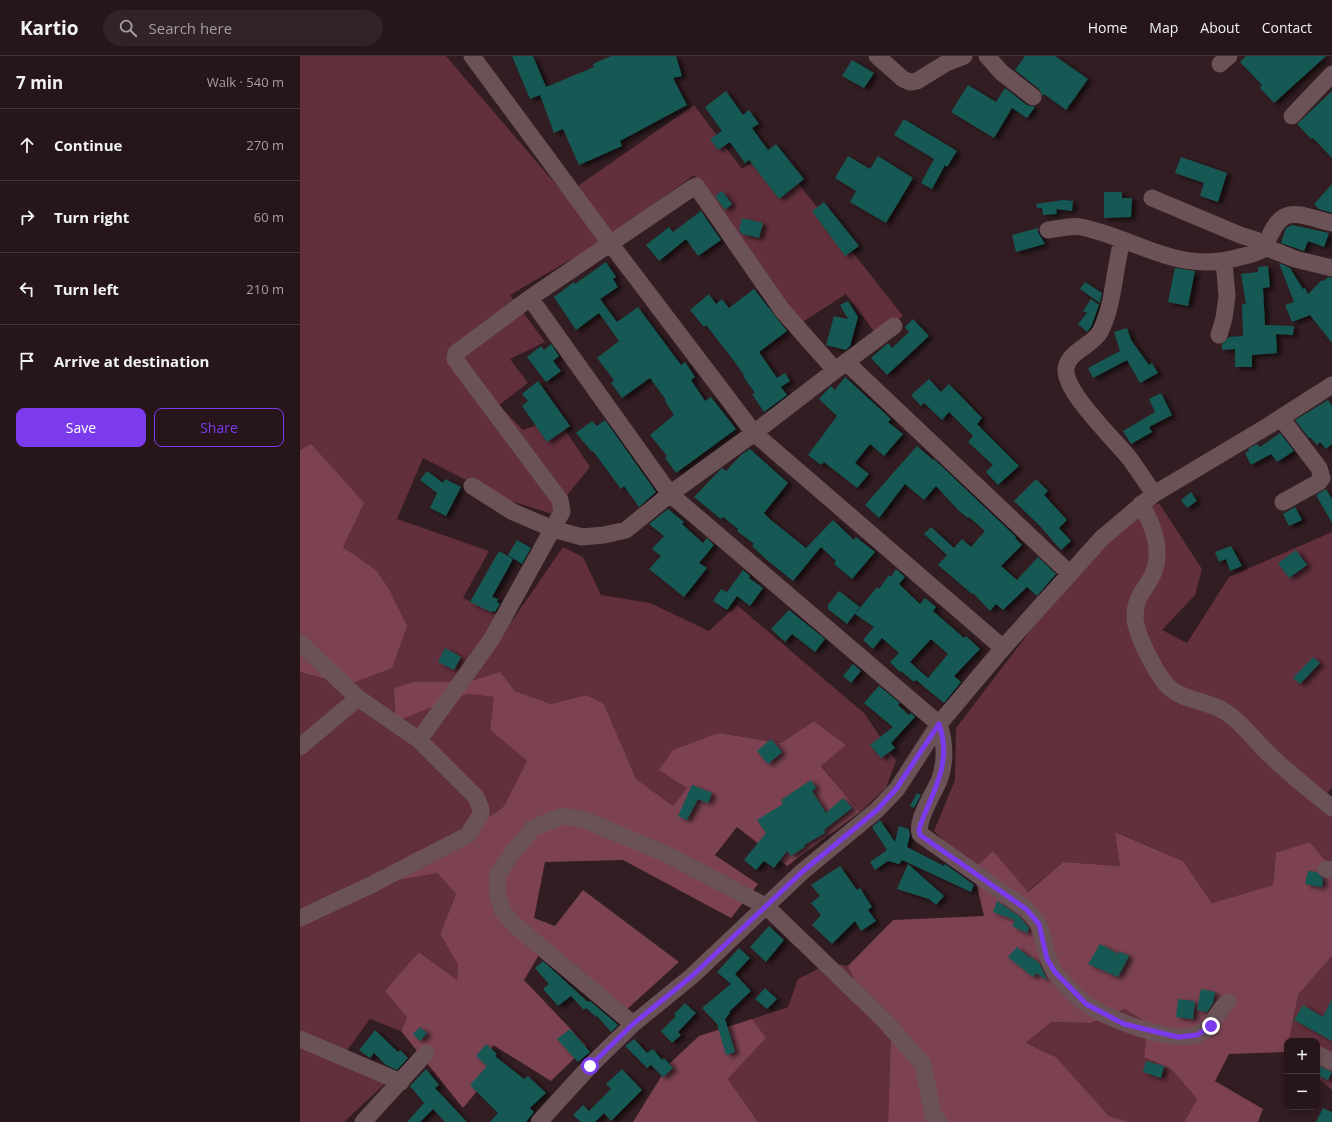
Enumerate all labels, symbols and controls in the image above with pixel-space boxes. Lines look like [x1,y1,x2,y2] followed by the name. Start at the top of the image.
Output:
[103,10,383,46] search box
[20,15,79,41] text: Kartio
[117,17,139,39] icon: search
[149,18,232,38] text: Search here
[1088,18,1127,37] text: Home
[1149,18,1178,37] text: Map
[1200,18,1240,37] text: About
[1262,18,1312,37] text: Contact
[16,71,63,94] text: 7 min
[207,73,284,91] text: Walk · 540 m
[16,134,38,156] icon: ahead
[54,135,122,155] text: Continue
[246,136,284,154] text: 270 m
[16,206,38,228] icon: right
[54,207,129,227] text: Turn right
[254,208,284,226] text: 60 m
[16,278,38,300] icon: left
[54,279,119,299] text: Turn left
[246,280,284,298] text: 210 m
[16,350,38,372] icon: arrive
[54,351,209,371] text: Arrive at destination
[16,408,146,447] button: Save
[154,408,284,447] button: Share
[1202,1017,1220,1035] route end
[1284,1038,1320,1110] map controls
[1284,1038,1320,1074] button: +
[581,1057,599,1075] route start
[1284,1074,1320,1110] button: −

